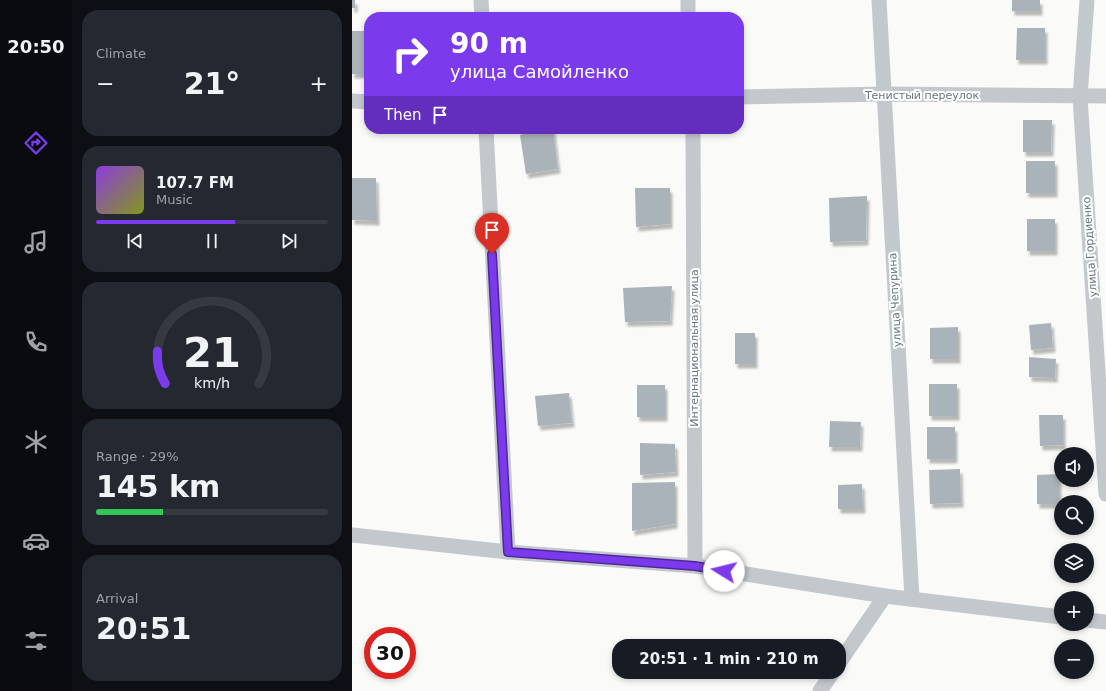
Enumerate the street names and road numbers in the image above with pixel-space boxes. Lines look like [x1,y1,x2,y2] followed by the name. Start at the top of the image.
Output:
[864,89,979,102] street label: Тенистый переулок
[1080,196,1100,298] street label: улица Гордиенко
[886,252,904,348] street label: улица Чепурина
[688,269,701,427] street label: Интернациональная улица

